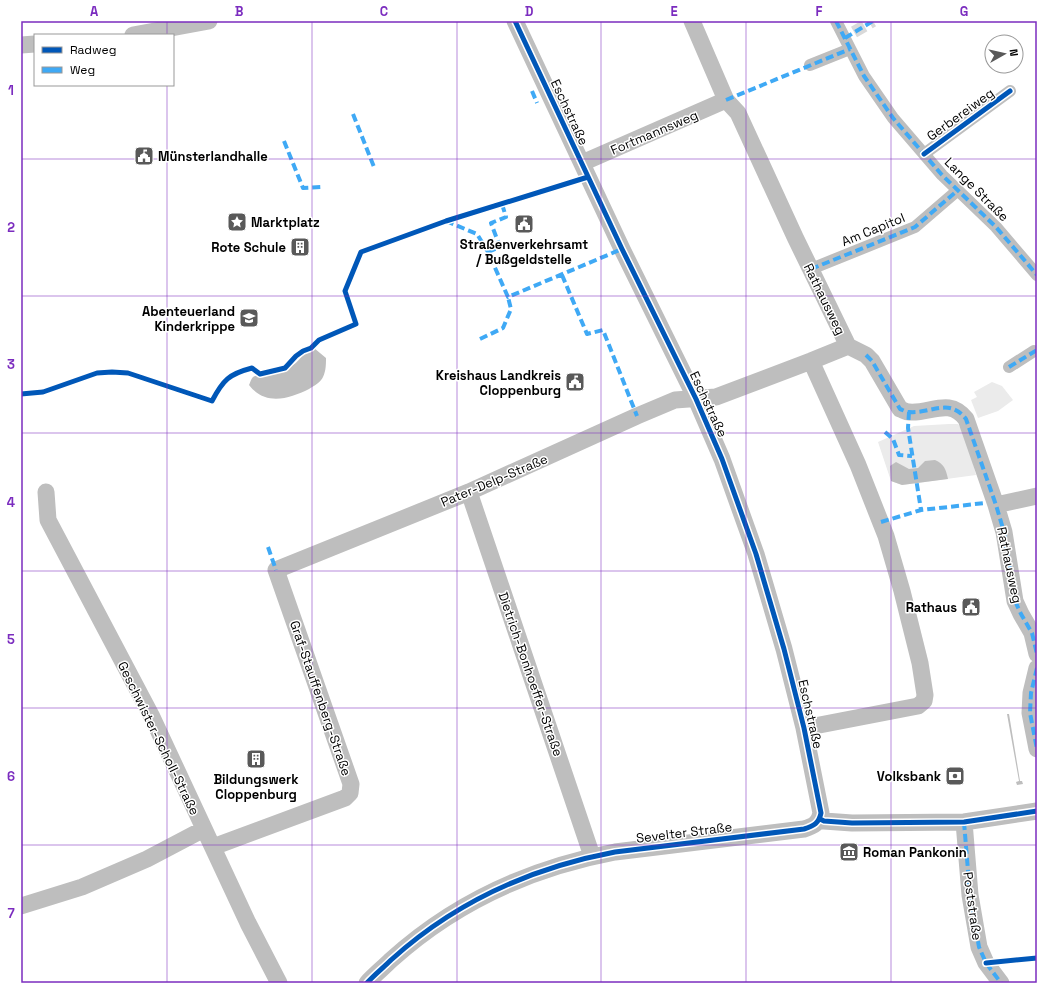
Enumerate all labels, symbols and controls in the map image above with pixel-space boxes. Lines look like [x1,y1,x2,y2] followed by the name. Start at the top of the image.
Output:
[90,3,99,20] text: A
[235,3,244,20] text: B
[380,3,388,20] text: C
[525,3,534,20] text: D
[670,3,678,20] text: E
[816,3,823,20] text: F
[960,3,968,20] text: G
[34,34,174,86] legend
[984,34,1024,74] north arrow
[70,42,116,58] text: Radweg
[1006,48,1021,57] text: N
[70,62,95,78] text: Weg
[547,77,592,148] street label: Eschstraße
[8,82,14,99] text: 1
[923,84,997,145] street label: Gerbereiweg
[608,106,701,159] street label: Fortmannsweg
[133,145,155,167] public building icon: Münsterlandhalle
[158,148,268,165] place label: Münsterlandhalle
[941,154,1012,225] street label: Lange Straße
[839,209,907,250] street label: Am Capitol
[226,211,248,233] place icon: Marktplatz
[513,213,535,235] public building icon: Straßenverkehrsamt / Bußgeldstelle
[251,214,320,231] place label: Marktplatz
[7,219,15,236] text: 2
[289,236,311,258] building icon: Rote Schule
[460,236,588,268] place label: Straßenverkehrsamt / Bußgeldstelle
[211,239,286,256] place label: Rote Schule
[800,261,849,338] street label: Rathausweg
[142,303,235,335] place label: Abenteuerland Kinderkrippe
[238,307,260,329] school or university icon: Abenteuerland Kinderkrippe
[7,356,15,373] text: 3
[436,367,561,399] place label: Kreishaus Landkreis Cloppenburg
[686,369,731,440] street label: Eschstraße
[564,371,586,393] public building icon: Kreishaus Landkreis Cloppenburg
[438,450,550,511] street label: Pater-Delp-Straße
[7,494,15,511] text: 4
[993,525,1026,605] street label: Rathausweg
[494,590,567,759] street label: Dietrich-Bonhoeffer-Straße
[960,596,982,618] public building icon: Rathaus
[906,599,957,616] place label: Rathaus
[286,618,355,778] street label: Graf-Stauffenberg-Straße
[7,631,15,648] text: 5
[114,659,203,818] street label: Geschwister-Scholl-Straße
[794,678,827,750] street label: Eschstraße
[245,748,267,770] building icon: Bildungswerk Cloppenburg
[944,765,966,787] bank icon: Volksbank
[7,768,15,785] text: 6
[877,768,942,785] place label: Volksbank
[213,771,299,803] place label: Bildungswerk Cloppenburg
[635,818,733,847] street label: Sevelter Straße
[838,841,860,863] museum icon: Roman Pankonin
[863,844,967,861] place label: Roman Pankonin
[959,871,986,941] street label: Poststraße
[7,905,15,922] text: 7

